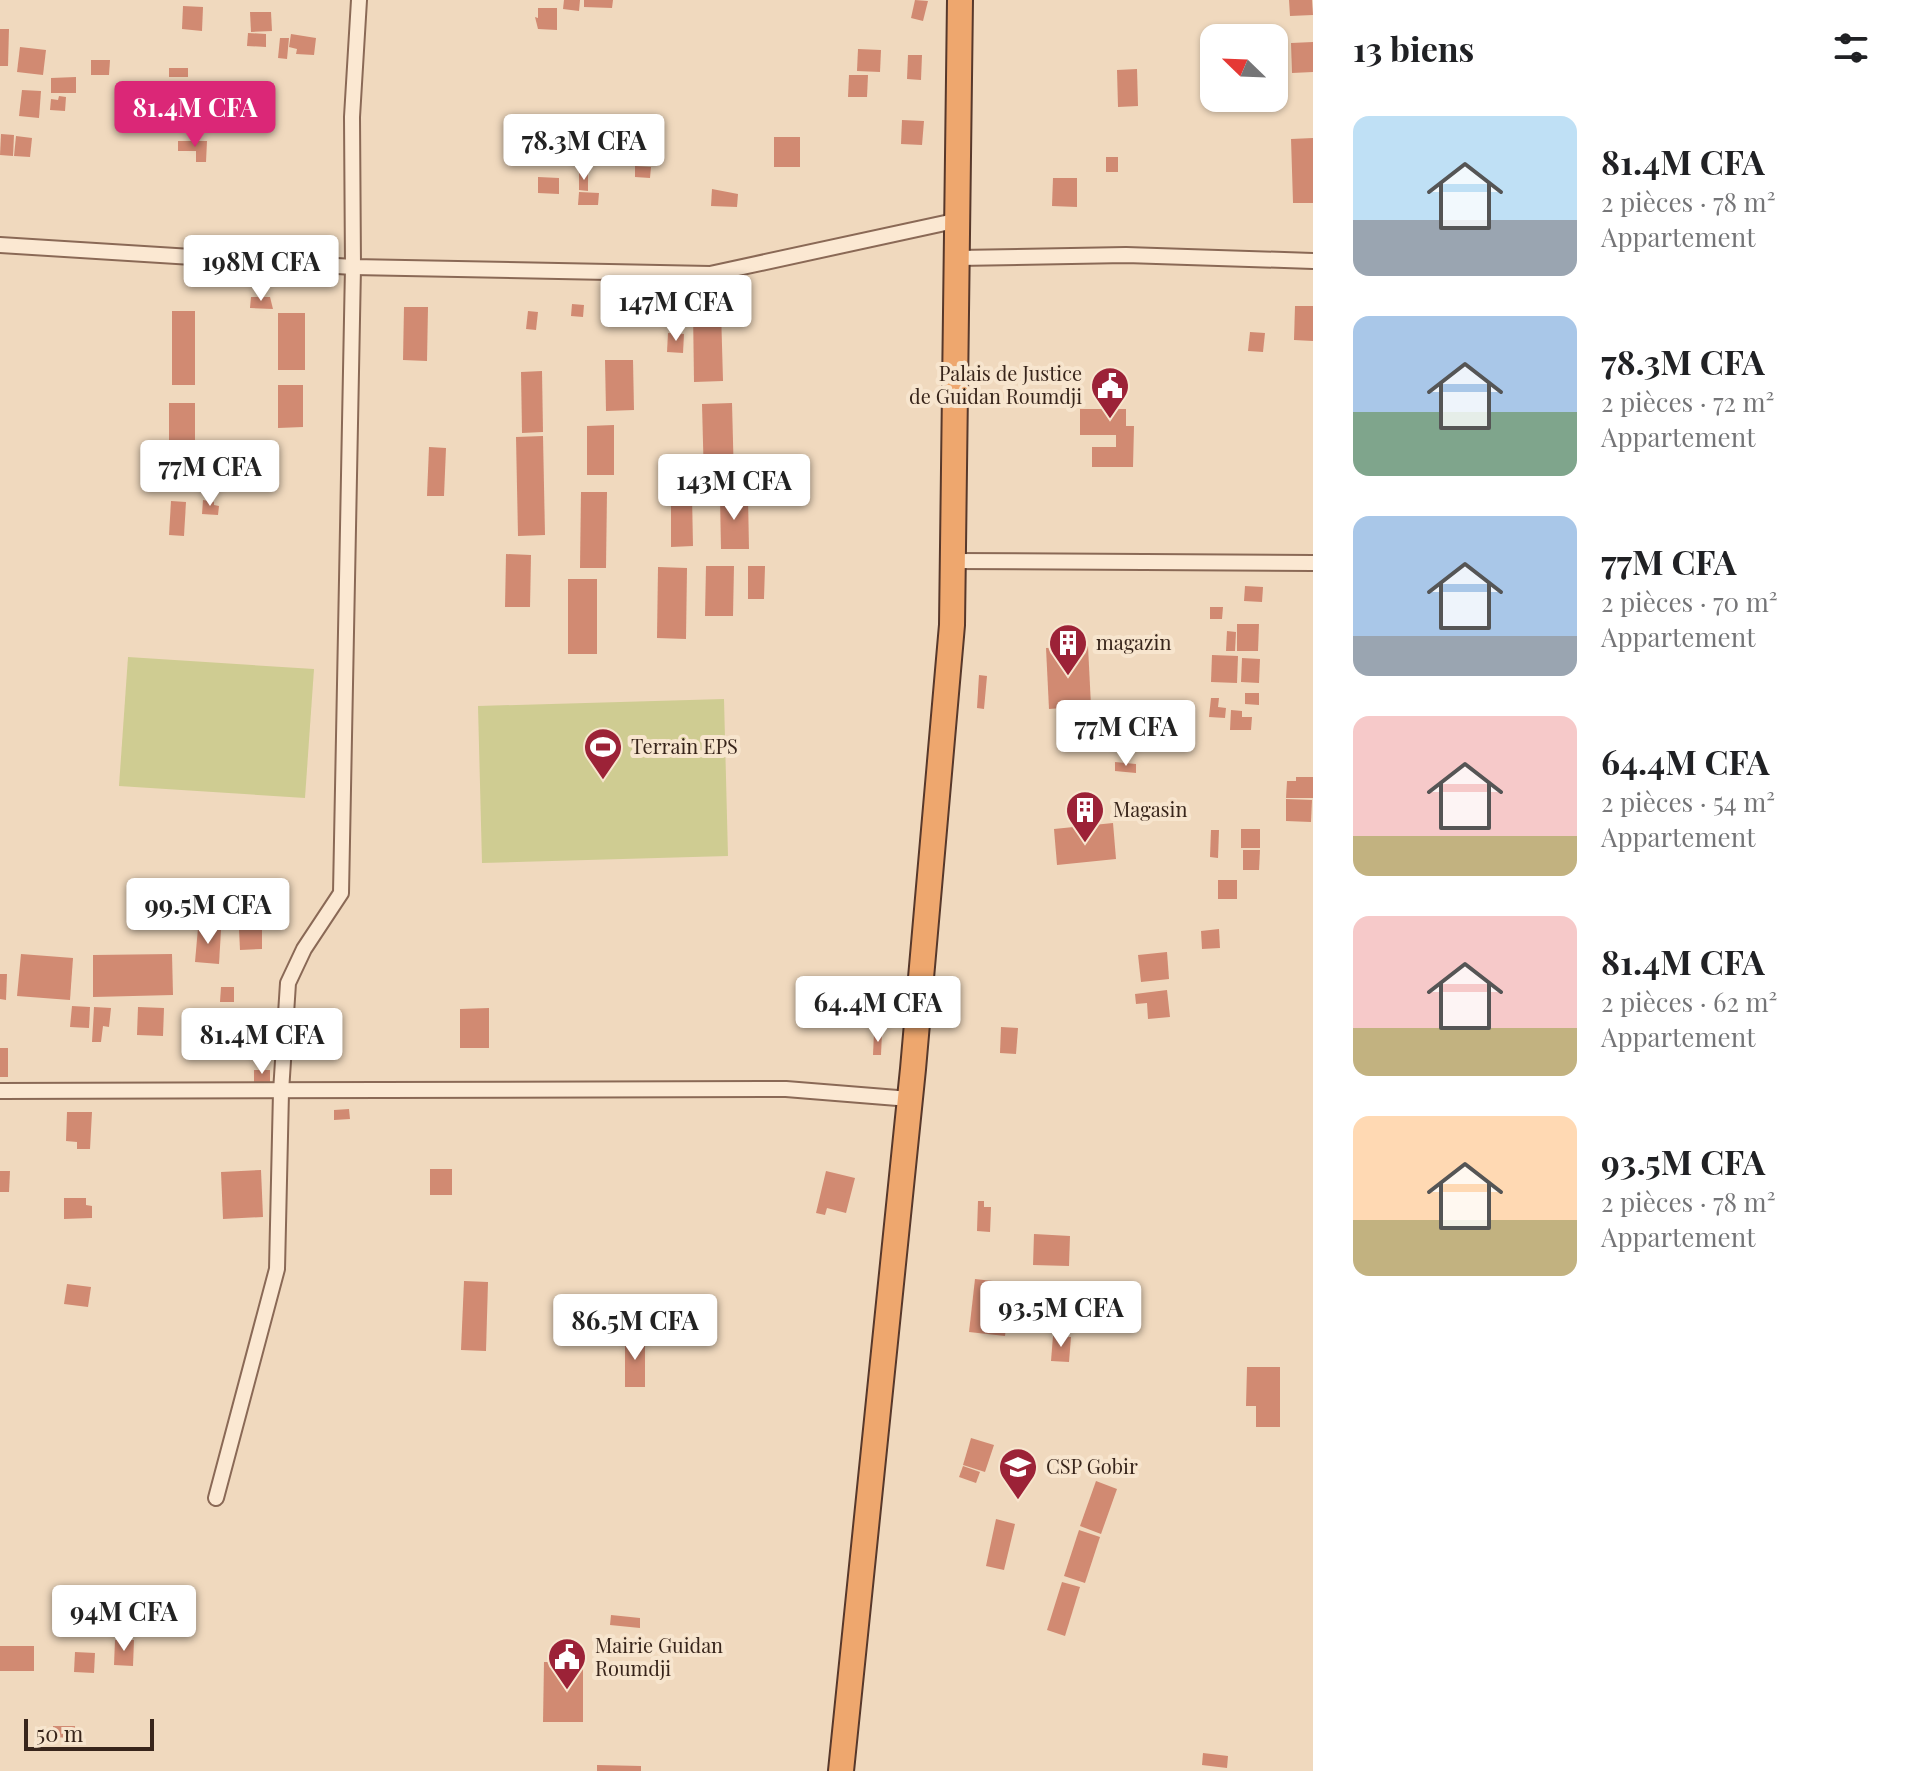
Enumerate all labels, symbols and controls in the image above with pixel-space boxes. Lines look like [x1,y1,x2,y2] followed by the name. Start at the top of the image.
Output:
[1200,24,1288,112] north arrow
[1200,24,1288,112] map controls
[1353,25,1474,71] text: 13 biens
[1829,26,1873,70] icon: filters
[103,81,287,149] pin: 81.4M CFA
[132,89,258,124] text: 81.4M CFA
[492,114,676,182] pin: 78.3M CFA
[521,122,647,157] text: 78.3M CFA
[1601,138,1765,184] text: 81.4M CFA
[1417,148,1513,244] icon: home
[1601,184,1775,219] text: 2 pièces · 78 m²
[1601,219,1755,254] text: Appartement
[178,235,344,303] pin: 198M CFA
[202,243,320,278] text: 198M CFA
[593,275,759,343] pin: 147M CFA
[618,283,734,318] text: 147M CFA
[1601,338,1765,384] text: 78.3M CFA
[1417,348,1513,444] icon: home
[909,359,1082,409] place label: Palais de Justice de Guidan Roumdji
[1089,365,1131,420] public building icon: Palais de Justice de Guidan Roumdji
[1601,384,1774,419] text: 2 pièces · 72 m²
[1601,419,1755,454] text: Appartement
[136,440,284,508] pin: 77M CFA
[158,448,262,483] text: 77M CFA
[651,454,817,522] pin: 143M CFA
[676,462,792,497] text: 143M CFA
[1601,538,1736,584] text: 77M CFA
[1417,548,1513,644] icon: home
[1601,584,1778,619] text: 2 pièces · 70 m²
[1601,619,1755,654] text: Appartement
[1047,622,1089,677] building icon: magazin
[1096,628,1171,655] place label: magazin
[1052,700,1200,768] pin: 77M CFA
[1074,708,1178,743] text: 77M CFA
[582,726,624,781] sports icon: Terrain EPS
[631,732,738,759] place label: Terrain EPS
[1601,738,1770,784] text: 64.4M CFA
[1417,748,1513,844] icon: home
[1601,784,1775,819] text: 2 pièces · 54 m²
[1064,789,1106,844] building icon: Magasin
[1113,795,1187,822] place label: Magasin
[1601,819,1755,854] text: Appartement
[116,878,300,946] pin: 99.5M CFA
[144,886,272,921] text: 99.5M CFA
[1601,938,1765,984] text: 81.4M CFA
[1417,948,1513,1044] icon: home
[786,976,970,1044] pin: 64.4M CFA
[814,984,942,1019] text: 64.4M CFA
[1601,984,1777,1019] text: 2 pièces · 62 m²
[170,1008,354,1076] pin: 81.4M CFA
[199,1016,325,1051] text: 81.4M CFA
[1601,1019,1755,1054] text: Appartement
[1601,1138,1765,1184] text: 93.5M CFA
[1417,1148,1513,1244] icon: home
[1601,1184,1775,1219] text: 2 pièces · 78 m²
[1601,1219,1755,1254] text: Appartement
[969,1281,1153,1349] pin: 93.5M CFA
[998,1289,1124,1324] text: 93.5M CFA
[543,1294,727,1362] pin: 86.5M CFA
[571,1302,699,1337] text: 86.5M CFA
[997,1446,1039,1501] school or university icon: CSP Gobir
[1046,1452,1138,1479] place label: CSP Gobir
[50,1585,198,1653] pin: 94M CFA
[70,1593,178,1628] text: 94M CFA
[595,1631,723,1681] place label: Mairie Guidan Roumdji
[546,1636,588,1691] public building icon: Mairie Guidan Roumdji
[24,1715,154,1751] scale bar
[36,1718,83,1748] text: 50 m

